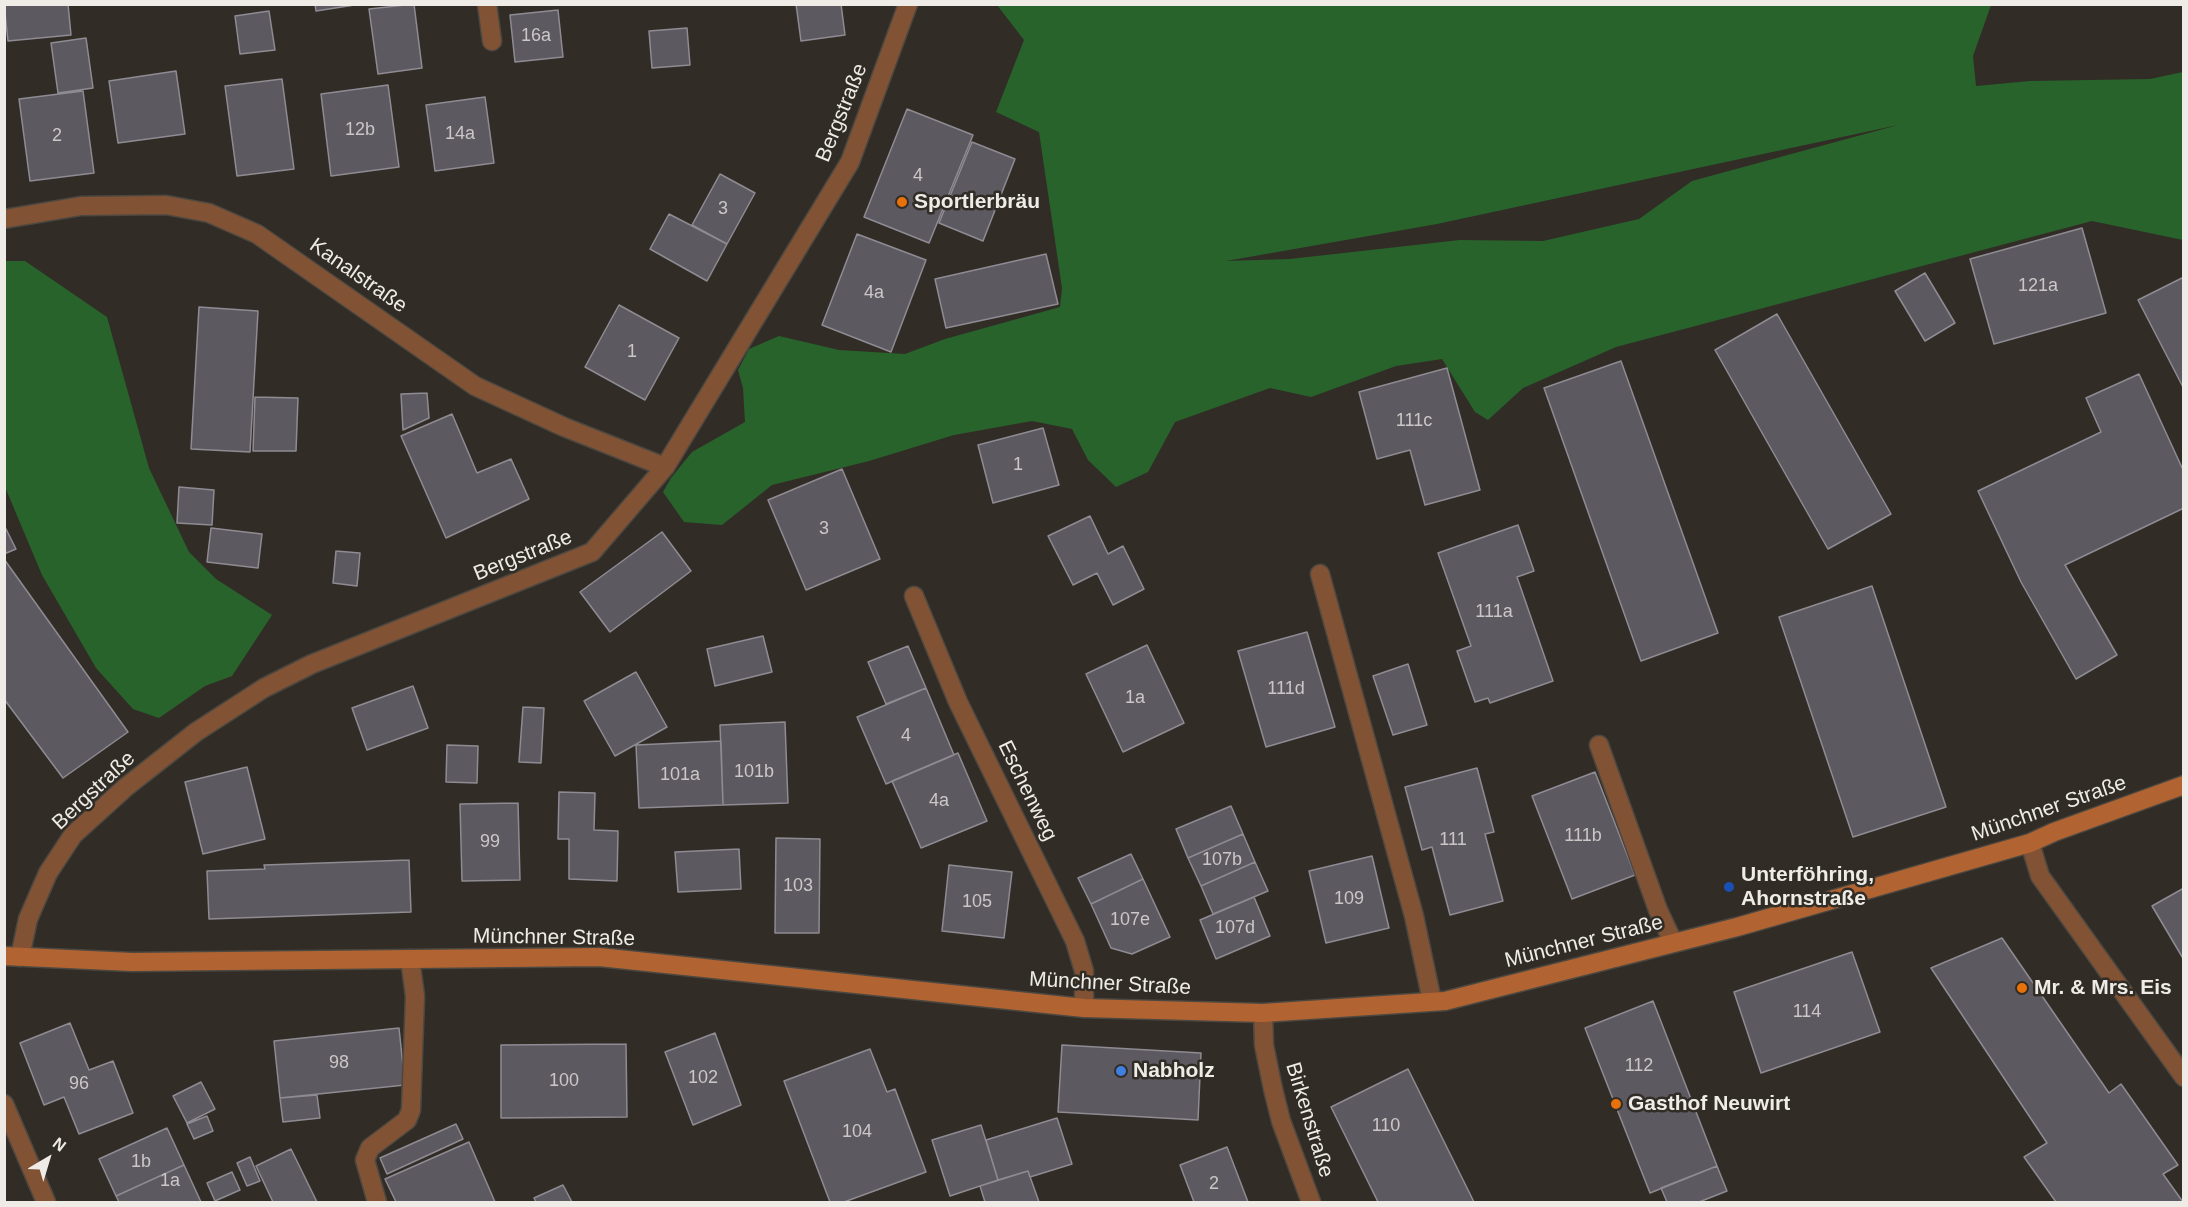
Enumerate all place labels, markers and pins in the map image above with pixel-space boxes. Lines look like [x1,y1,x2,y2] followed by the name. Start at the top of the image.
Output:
[914,189,1040,215] place label: Sportlerbräu
[895,195,909,209] marker: Sportlerbräu
[1741,862,1874,912] place label: Unterföhring, Ahornstraße
[1722,880,1736,894] marker: Unterföhring, Ahornstraße
[2034,975,2172,1001] place label: Mr. & Mrs. Eis
[2015,981,2029,995] marker: Mr. & Mrs. Eis
[1133,1058,1215,1084] place label: Nabholz
[1114,1064,1128,1078] marker: Nabholz
[1628,1091,1790,1117] place label: Gasthof Neuwirt
[1609,1097,1623,1111] marker: Gasthof Neuwirt

